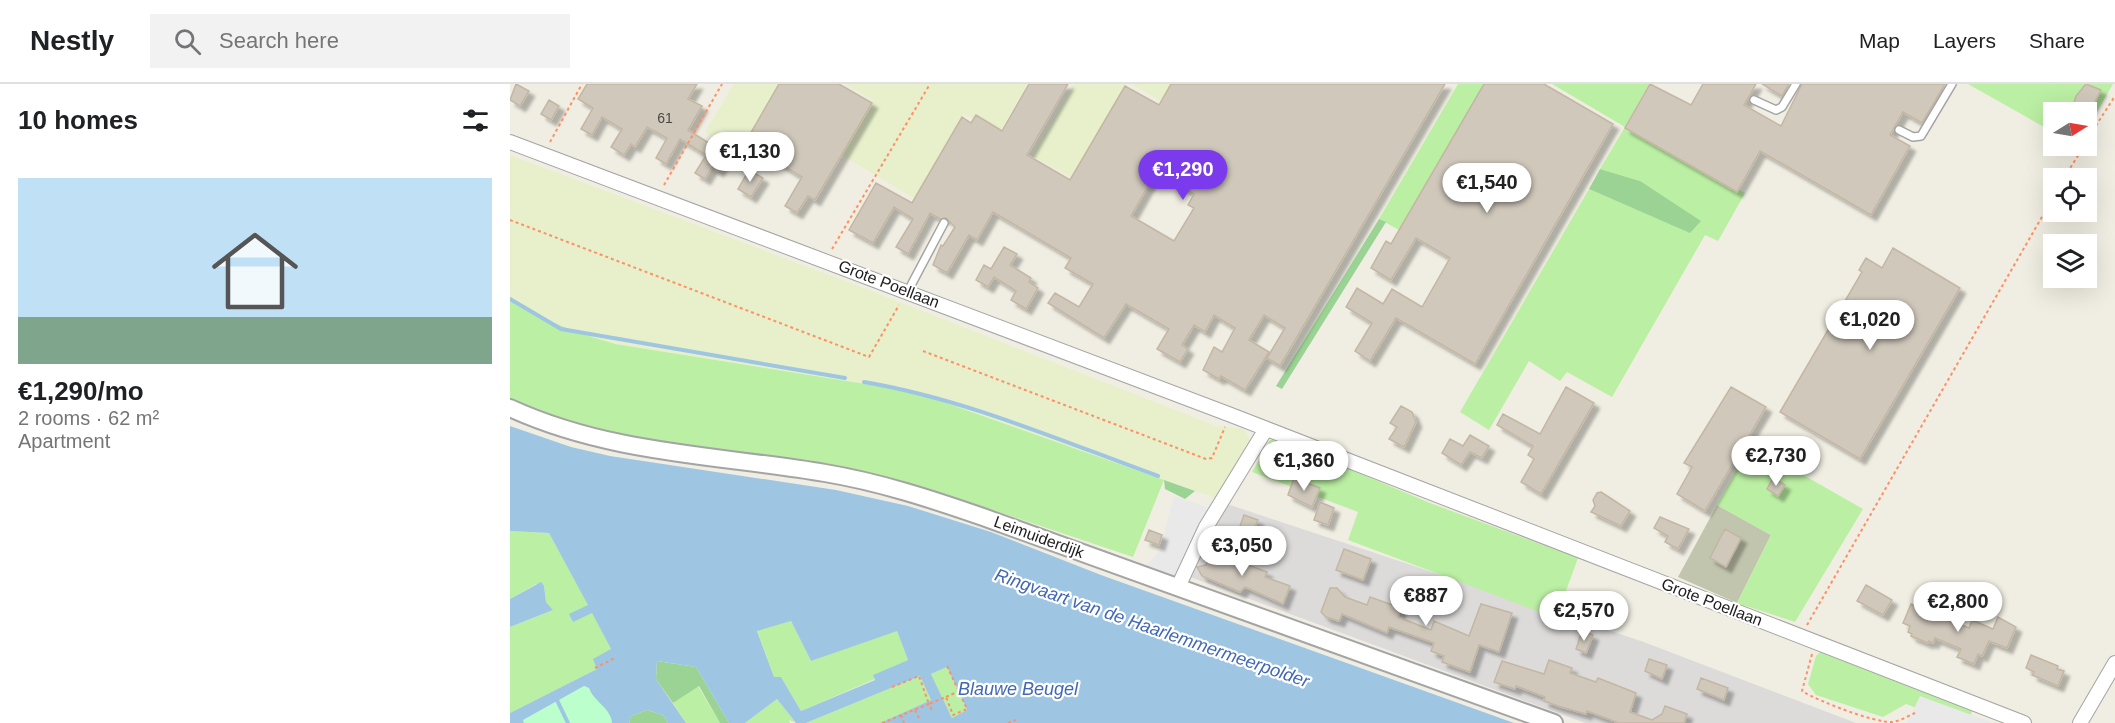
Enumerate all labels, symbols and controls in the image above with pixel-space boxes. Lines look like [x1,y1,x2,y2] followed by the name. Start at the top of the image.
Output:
[150,14,570,68] search box
[30,25,114,56] text: Nestly
[171,25,204,58] icon: search
[219,28,339,53] text: Search here
[1859,29,1900,52] text: Map
[1933,29,1996,52] text: Layers
[2029,29,2085,52] text: Share
[2043,102,2097,156] north arrow
[2043,102,2097,288] map controls
[459,104,492,137] icon: filters
[18,105,138,135] text: 10 homes
[657,110,673,126] house number: 61
[701,132,799,183] pin: €1,130
[719,140,781,162] text: €1,130
[1134,150,1232,201] pin: €1,290
[1152,158,1214,180] text: €1,290
[1438,163,1536,214] pin: €1,540
[2043,168,2097,222] button: locate
[1456,171,1518,193] text: €1,540
[201,217,309,325] icon: home
[2043,234,2097,288] button: layers
[836,257,942,311] street label: Grote Poellaan
[1821,300,1919,351] pin: €1,020
[1839,308,1901,330] text: €1,020
[18,376,144,406] text: €1,290/mo
[18,407,159,429] text: 2 rooms · 62 m²
[18,430,110,452] text: Apartment
[1727,436,1825,487] pin: €2,730
[1255,441,1353,492] pin: €1,360
[1745,444,1807,466] text: €2,730
[1273,449,1335,471] text: €1,360
[992,513,1087,561] street label: Leimuiderdijk
[1193,526,1291,577] pin: €3,050
[1211,534,1273,556] text: €3,050
[992,565,1313,692] water label: Ringvaart van de Haarlemmermeerpolder
[1659,575,1765,629] street label: Grote Poellaan
[1390,576,1462,627] pin: €887
[1909,582,2007,633] pin: €2,800
[1404,584,1448,606] text: €887
[1927,590,1989,612] text: €2,800
[1535,591,1633,642] pin: €2,570
[1553,599,1615,621] text: €2,570
[958,679,1079,699] water label: Blauwe Beugel

